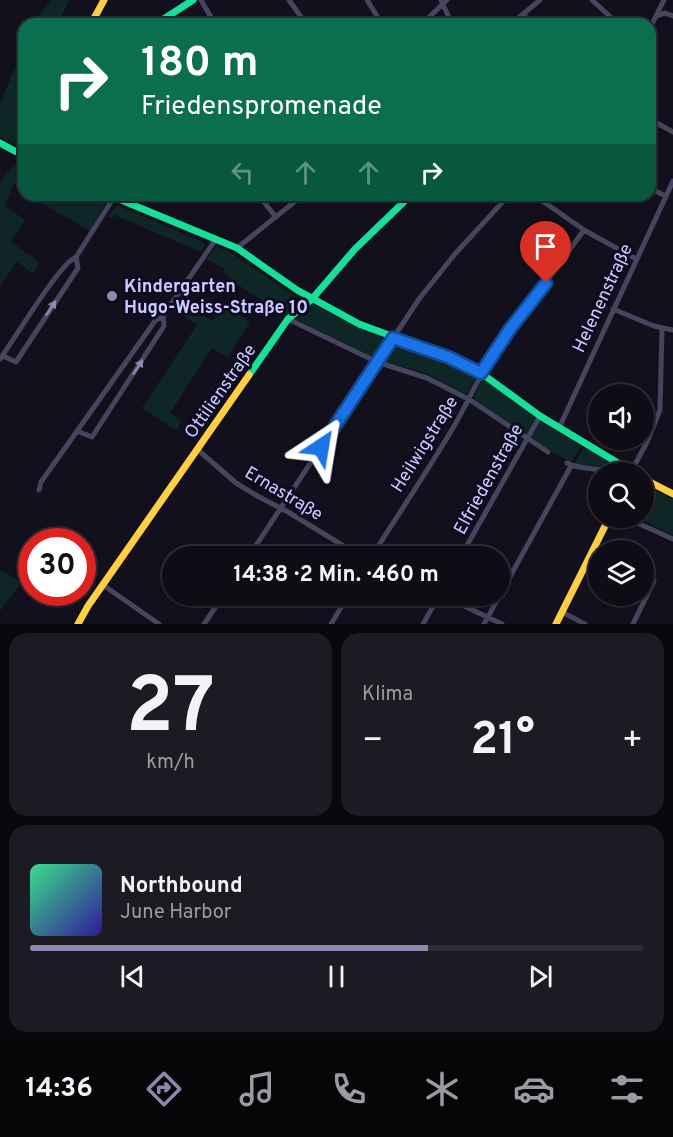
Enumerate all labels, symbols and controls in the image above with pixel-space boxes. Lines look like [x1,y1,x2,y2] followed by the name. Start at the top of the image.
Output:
[141,38,258,91] text: 180 m
[42,42,120,120] icon: right
[141,90,382,124] text: Friedenspromenade
[226,156,259,189] icon: left
[289,156,322,189] icon: ahead
[352,156,385,189] icon: ahead
[415,156,448,189] icon: right
[520,221,571,283] pin
[529,230,562,263] icon: arrive
[568,241,639,357] street label: Helenenstraße
[124,276,308,320] place label: Kindergarten Hugo-Weiss-Straße 10
[105,289,119,303] marker: Kindergarten Hugo-Weiss-Straße 10
[46,300,57,317] one-way arrow
[180,340,262,444] street label: Ottilienstraße
[132,359,144,375] one-way arrow
[588,384,654,606] map controls
[588,384,654,450] button: sound
[387,392,464,497] street label: Heilwigstraße
[289,415,353,479] position arrow
[449,420,529,539] street label: Elfriedenstraße
[240,462,327,527] street label: Ernastraße
[588,462,654,528] button: search
[18,528,96,606] speed limit sign: 30
[588,540,654,606] button: layers
[233,562,439,589] text: 14:38 · 2 Min. · 460 m
[126,661,215,760] text: 27
[362,682,413,708] text: Klima
[470,713,535,770] text: 21°
[362,721,383,763] text: −
[622,721,643,763] text: +
[146,750,195,776] text: km/h
[120,873,243,900] text: Northbound
[120,900,232,926] text: June Harbor
[116,960,149,993] icon: previous
[320,960,353,993] icon: pause
[524,960,557,993] icon: next
[143,1068,185,1110] icon: directions
[236,1068,278,1110] icon: music
[328,1068,370,1110] icon: phone
[421,1068,463,1110] icon: climate
[513,1068,555,1110] icon: car
[606,1068,648,1110] icon: filters
[25,1072,93,1106] text: 14:36

